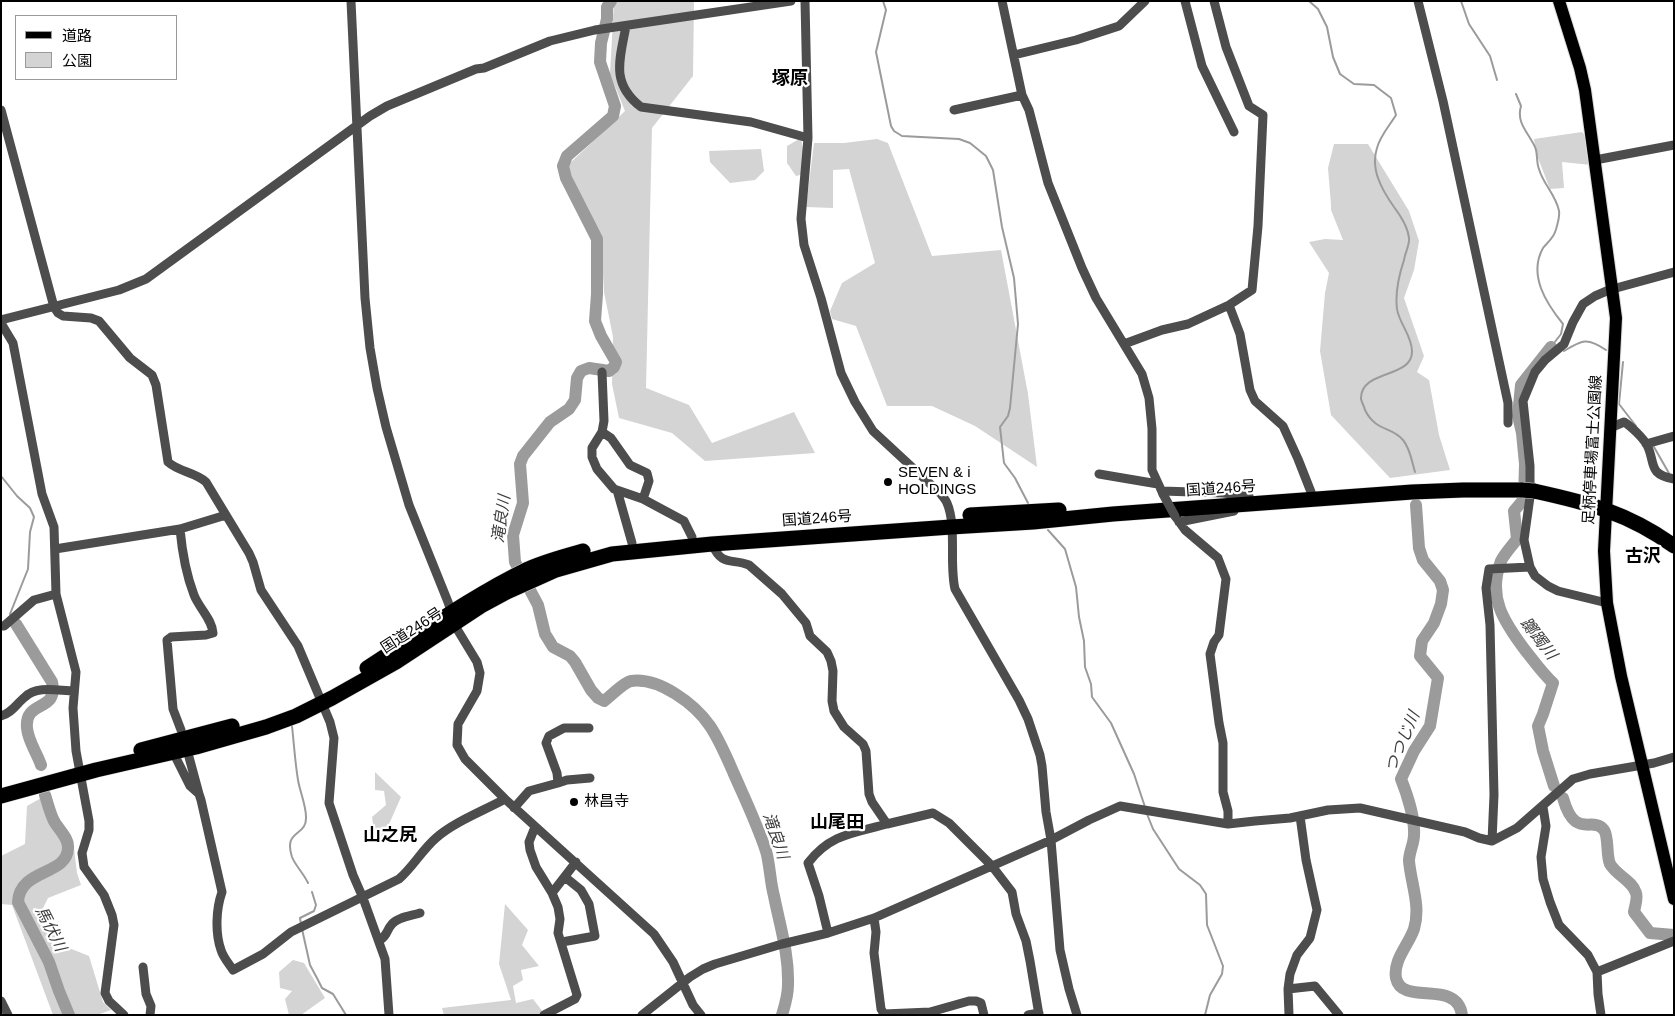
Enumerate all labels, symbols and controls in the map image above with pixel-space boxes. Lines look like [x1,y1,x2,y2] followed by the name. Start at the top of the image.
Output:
[15,15,178,80] legend
[62,27,92,44] text: 道路
[62,52,92,69] text: 公園
[772,68,808,90] district label: 塚原
[1580,375,1606,525] street label: 足柄停車場富士公園線
[898,464,976,499] place label: SEVEN & i HOLDINGS
[882,476,894,488] marker: SEVEN & i HOLDINGS
[1185,478,1257,500] street label: 国道246号
[489,494,515,544] water label: 滝良川
[781,508,853,530] street label: 国道246号
[1625,546,1661,568] district label: 古沢
[378,604,446,658] street label: 国道246号
[1516,614,1560,664] water label: 躑躅川
[1382,709,1424,775] water label: つつじ川
[584,793,629,811] place label: 林昌寺
[568,796,580,808] marker: 林昌寺
[758,810,792,862] water label: 滝良川
[810,812,864,834] district label: 山尾田
[363,825,417,847] district label: 山之尻
[31,903,69,955] water label: 馬伏川

